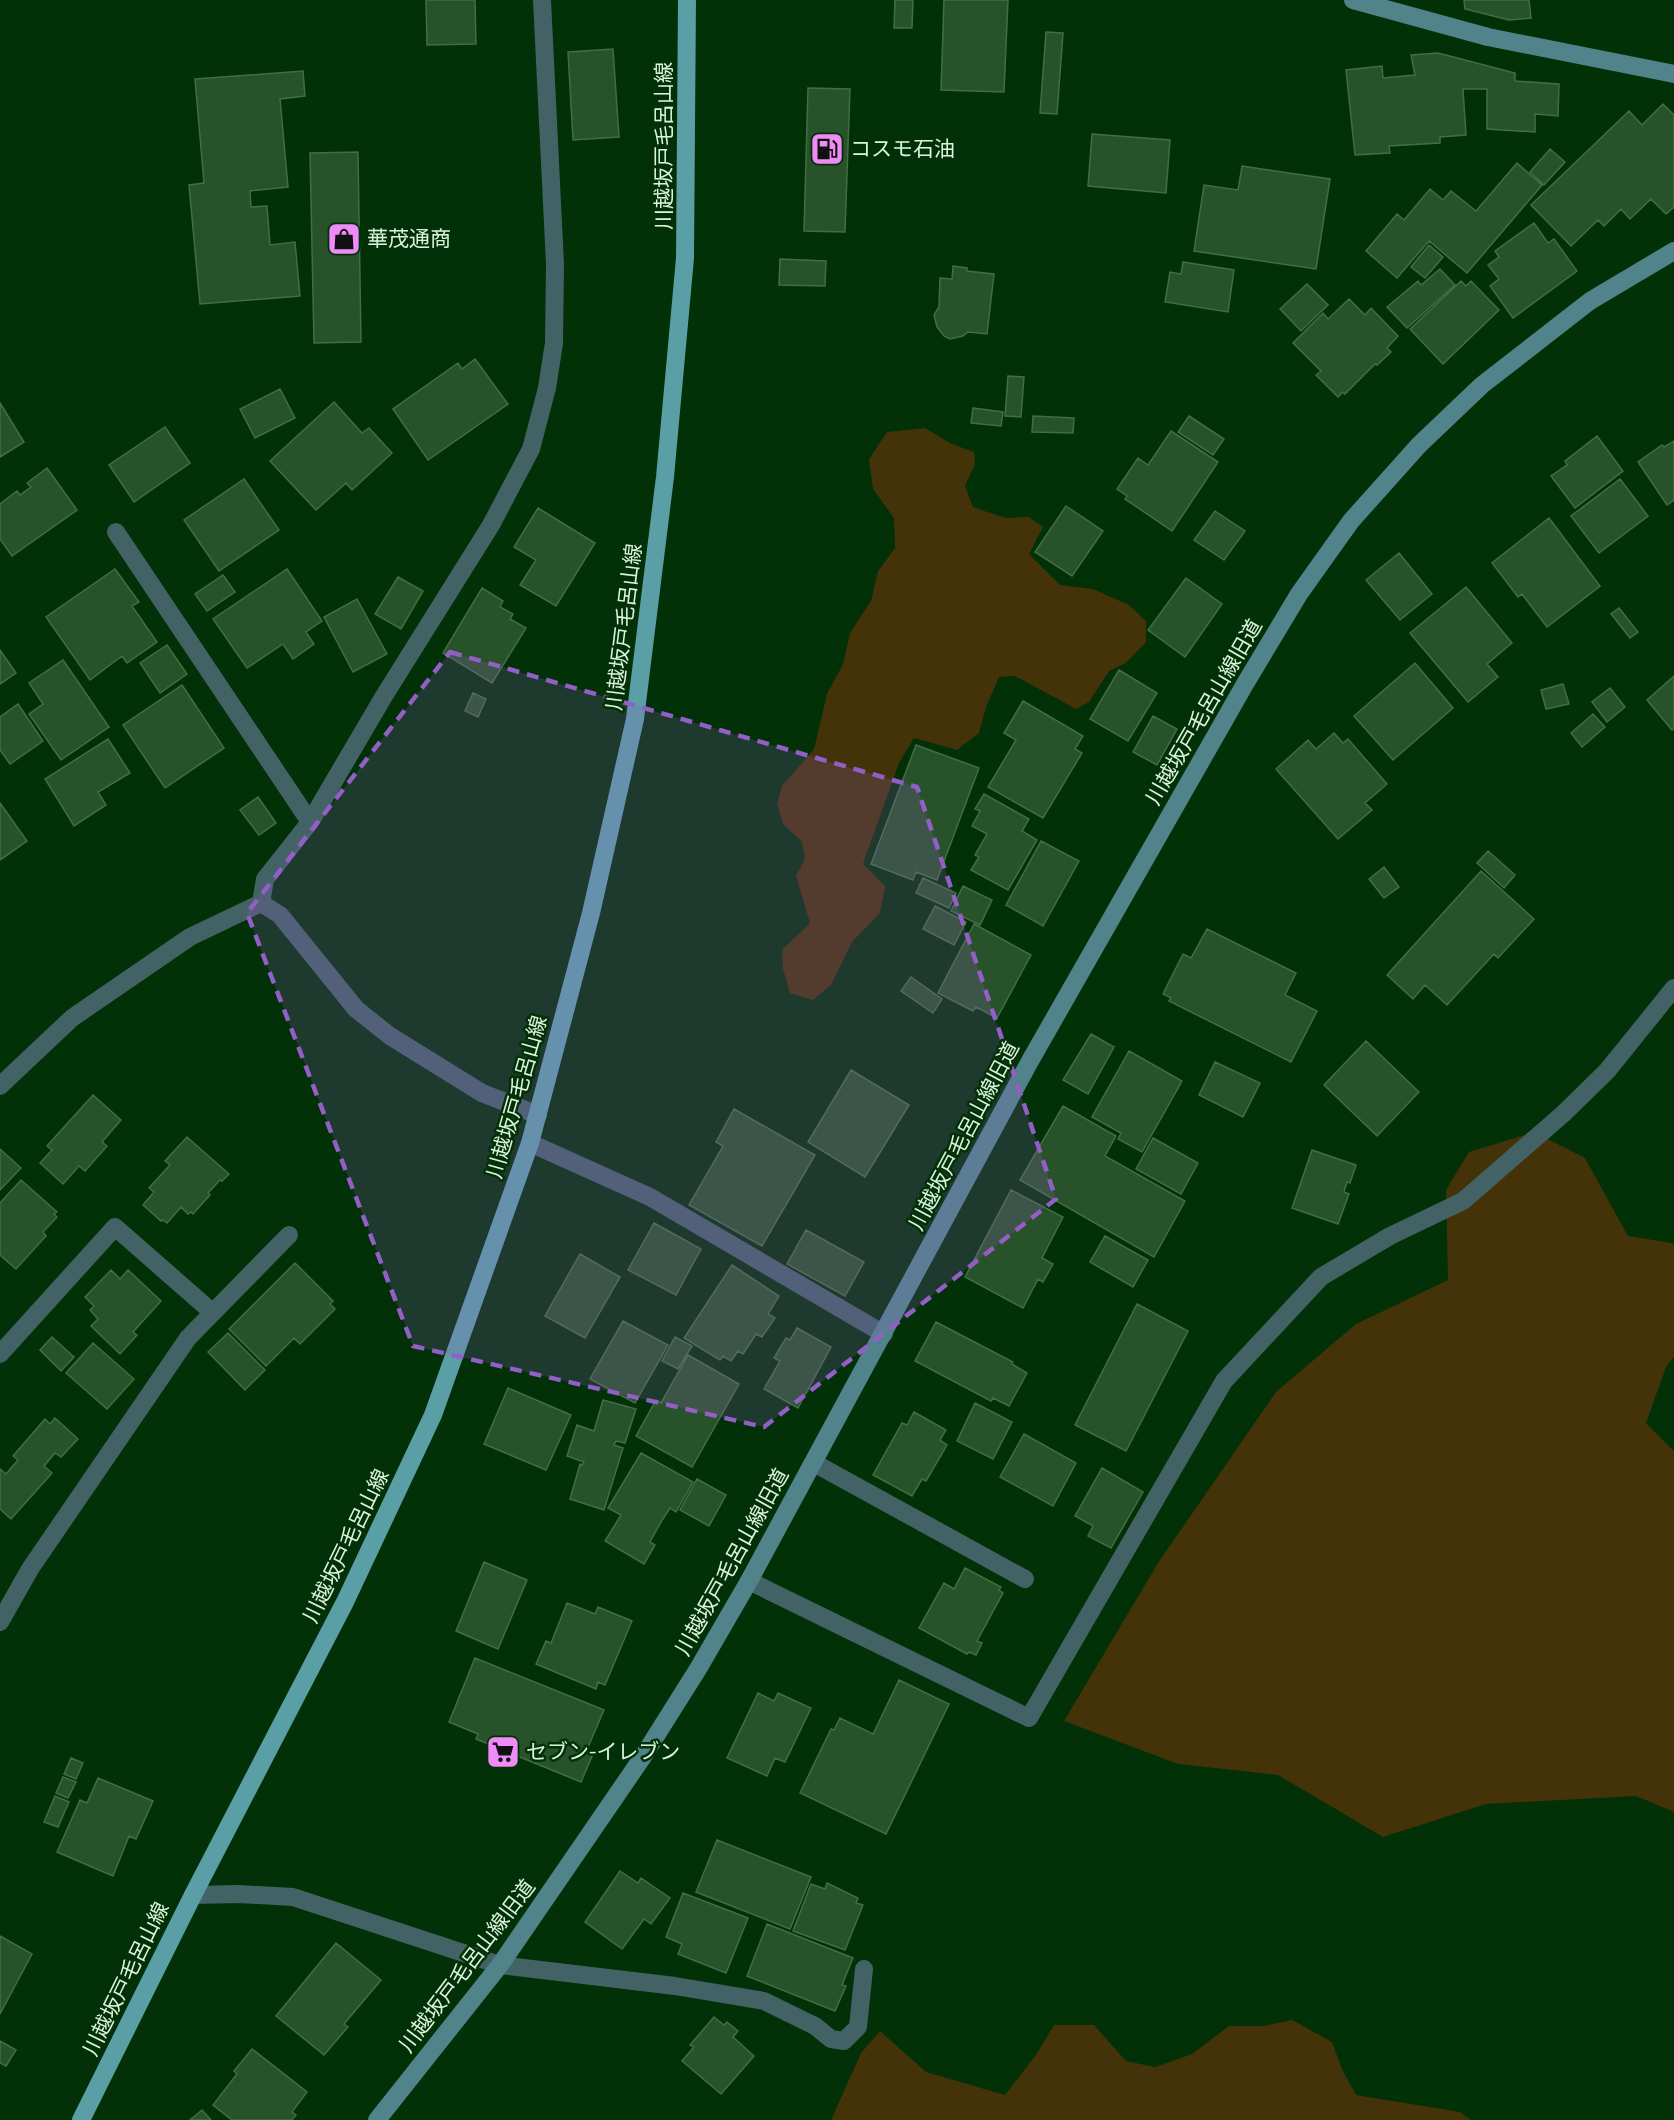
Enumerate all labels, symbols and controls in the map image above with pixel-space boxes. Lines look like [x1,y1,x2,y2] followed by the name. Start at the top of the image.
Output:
[652,62,676,230] street label: 川越坂戸毛呂山線
[809,131,845,167] fuel station icon: コスモ石油
[850,137,955,161] place label: コスモ石油
[326,221,362,257] shop icon: 華茂通商
[367,227,451,251] place label: 華茂通商
[602,542,646,712] street label: 川越坂戸毛呂山線
[1141,615,1267,809] street label: 川越坂戸毛呂山線旧道
[482,1013,552,1181] street label: 川越坂戸毛呂山線
[904,1038,1024,1234] street label: 川越坂戸毛呂山線旧道
[671,1464,793,1660] street label: 川越坂戸毛呂山線旧道
[298,1465,394,1627] street label: 川越坂戸毛呂山線
[485,1734,521,1770] supermarket icon: セブン-イレブン
[526,1740,680,1764] place label: セブン-イレブン
[394,1875,540,2057] street label: 川越坂戸毛呂山線旧道
[78,1898,174,2060] street label: 川越坂戸毛呂山線

